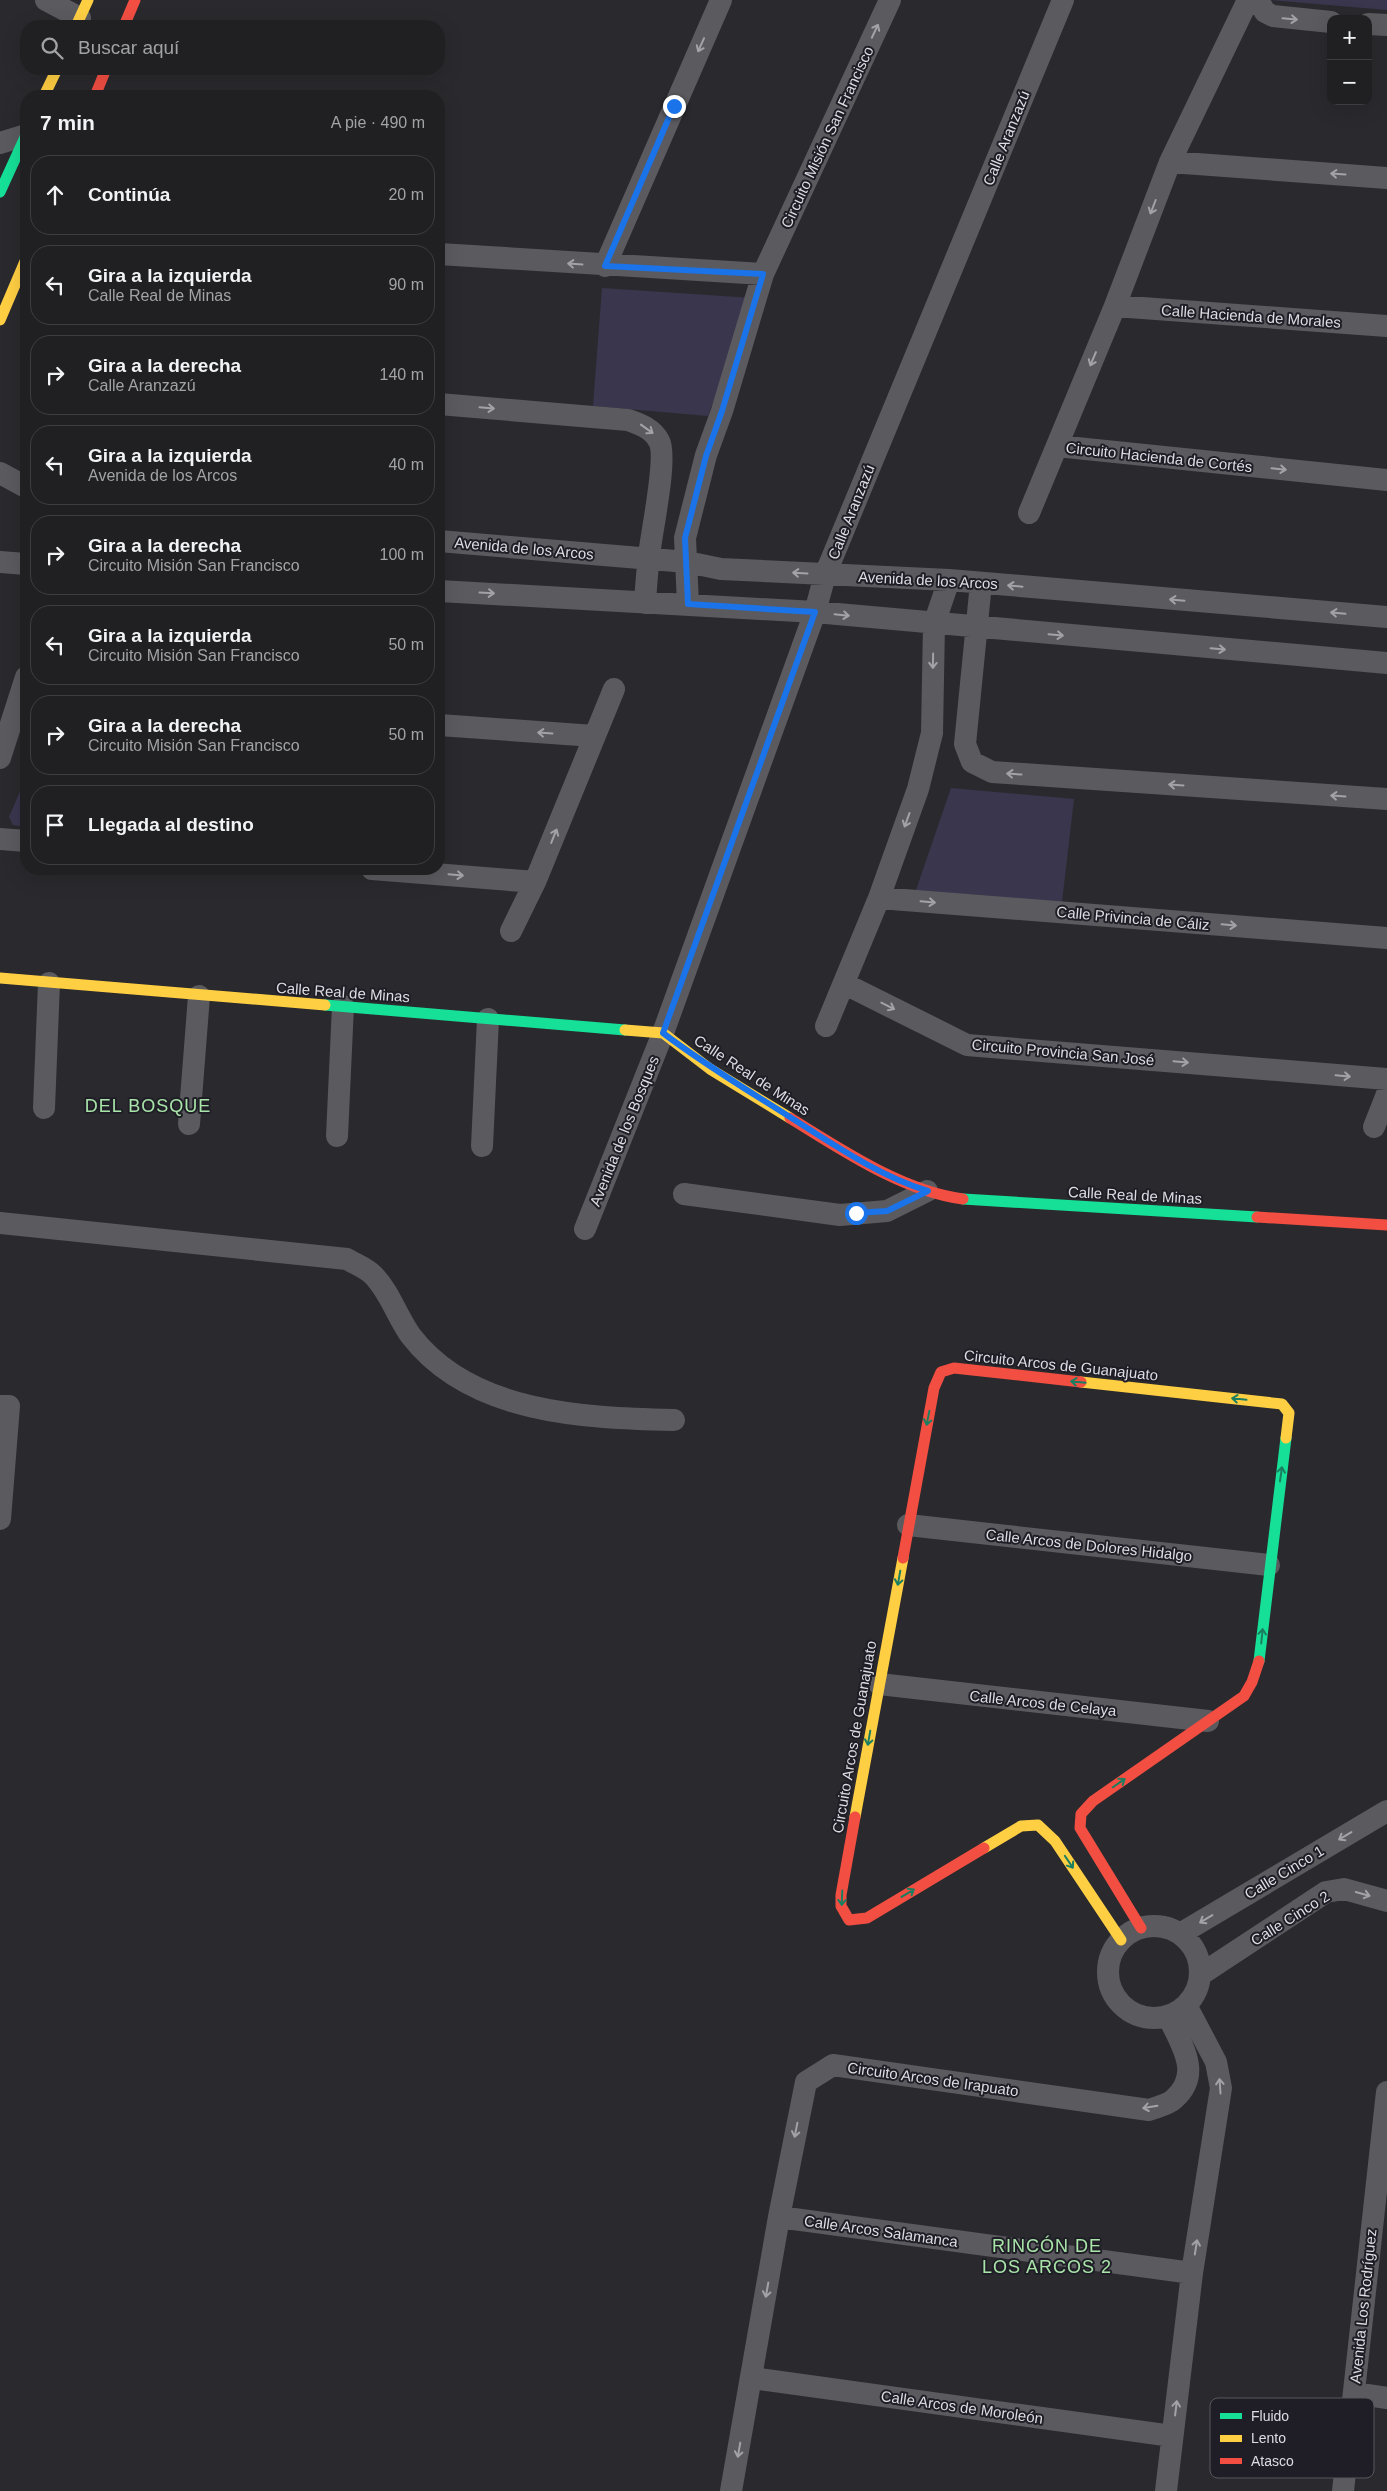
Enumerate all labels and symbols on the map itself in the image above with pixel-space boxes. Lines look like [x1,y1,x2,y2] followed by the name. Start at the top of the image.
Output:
[1282,14,1298,23] one-way arrow
[871,24,881,39] one-way arrow
[696,37,706,52] one-way arrow
[777,43,877,231] street label: Circuito Misión San Francisco
[979,88,1033,188] street label: Calle Aranzazú
[663,95,686,118] route end
[1331,170,1347,179] one-way arrow
[1148,199,1157,215] one-way arrow
[567,259,583,268] one-way arrow
[1161,301,1341,331] street label: Calle Hacienda de Morales
[1088,350,1097,366] one-way arrow
[479,403,495,413] one-way arrow
[640,424,654,434] one-way arrow
[1065,439,1253,475] street label: Circuito Hacienda de Cortés
[824,462,878,562] street label: Calle Aranzazú
[1271,464,1287,474] one-way arrow
[454,533,594,563] street label: Avenida de los Arcos
[858,568,998,592] street label: Avenida de los Arcos
[792,569,808,578] one-way arrow
[1007,581,1023,591] one-way arrow
[479,589,495,598] one-way arrow
[1169,595,1185,604] one-way arrow
[1331,609,1347,618] one-way arrow
[833,610,849,620] one-way arrow
[1048,630,1064,639] one-way arrow
[1209,644,1225,653] one-way arrow
[928,653,938,669] one-way arrow
[538,728,554,737] one-way arrow
[1006,769,1022,779] one-way arrow
[1169,780,1185,790] one-way arrow
[1331,792,1347,801] one-way arrow
[902,812,911,827] one-way arrow
[549,829,559,844] one-way arrow
[448,871,464,880] one-way arrow
[919,897,935,906] one-way arrow
[1056,903,1210,933] street label: Calle Privincia de Cáliz
[1221,921,1237,930] one-way arrow
[275,979,411,1005] street label: Calle Real de Minas
[880,1002,895,1011] one-way arrow
[691,1031,813,1119] street label: Calle Real de Minas
[971,1036,1155,1068] street label: Circuito Provincia San José
[586,1053,662,1209] street label: Avenida de los Bosques
[1172,1058,1188,1067] one-way arrow
[1334,1071,1350,1080] one-way arrow
[85,1096,211,1116] district label: DEL BOSQUE
[1068,1183,1202,1207] street label: Calle Real de Minas
[845,1202,868,1225] route start
[963,1346,1159,1384] street label: Circuito Arcos de Guanajuato
[1070,1377,1086,1387] one-way arrow
[1232,1394,1248,1404] one-way arrow
[923,1410,933,1426] one-way arrow
[1276,1467,1286,1483] one-way arrow
[985,1526,1193,1564] street label: Calle Arcos de Dolores Hidalgo
[893,1570,903,1586] one-way arrow
[1257,1628,1267,1644] one-way arrow
[829,1639,879,1835] street label: Circuito Arcos de Guanajuato
[969,1687,1118,1719] street label: Calle Arcos de Celaya
[864,1730,874,1746] one-way arrow
[1112,1778,1126,1788] one-way arrow
[1339,1831,1353,1841] one-way arrow
[1241,1842,1327,1902] street label: Calle Cinco 1
[1064,1855,1074,1869] one-way arrow
[1248,1887,1332,1949] street label: Calle Cinco 2
[900,1888,914,1898] one-way arrow
[1355,1889,1371,1899] one-way arrow
[837,1890,847,1906] one-way arrow
[1199,1914,1213,1924] one-way arrow
[846,2059,1020,2099] street label: Circuito Arcos de Irapuato
[1215,2079,1224,2095] one-way arrow
[1142,2103,1158,2113] one-way arrow
[791,2121,801,2137] one-way arrow
[803,2212,960,2250] street label: Calle Arcos Salamanca
[1346,2228,1380,2384] street label: Avenida Los Rodríguez
[982,2235,1112,2277] district label: RINCÓN DE LOS ARCOS 2
[1191,2239,1201,2255] one-way arrow
[761,2281,771,2297] one-way arrow
[880,2387,1044,2427] street label: Calle Arcos de Moroleón
[1210,2398,1374,2478] legend
[1171,2400,1181,2416] one-way arrow
[1251,2408,1289,2424] text: Fluido
[1251,2430,1286,2446] text: Lento
[733,2441,743,2457] one-way arrow
[1251,2453,1294,2469] text: Atasco

